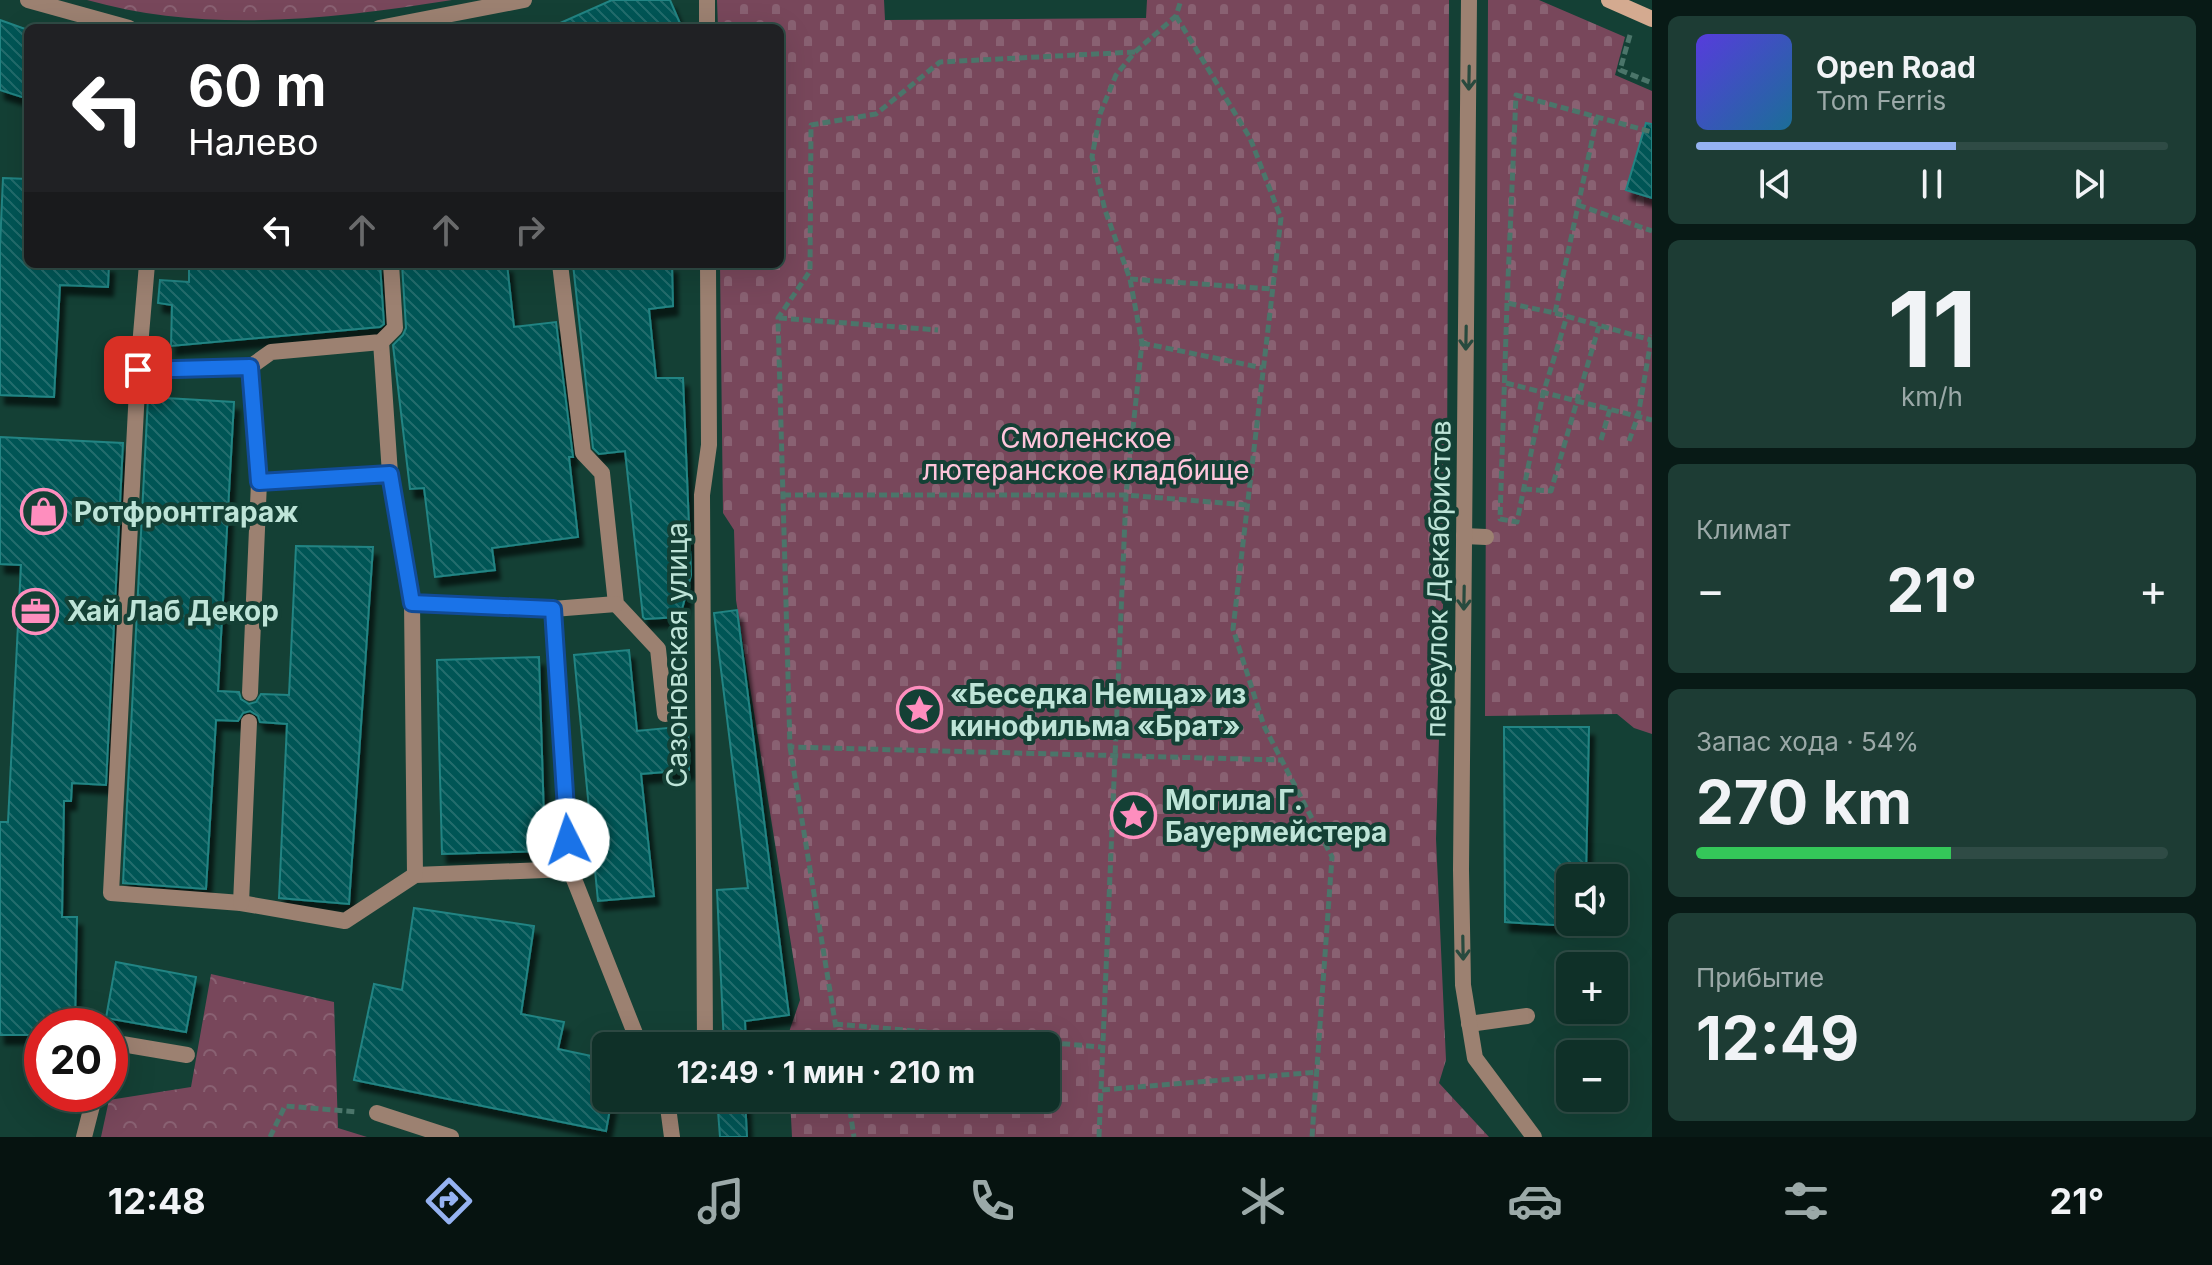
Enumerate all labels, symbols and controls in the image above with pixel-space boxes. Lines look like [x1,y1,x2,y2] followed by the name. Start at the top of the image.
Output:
[1816,49,1976,85] text: Open Road
[188,52,327,120] text: 60 m
[56,56,160,160] icon: left
[1461,64,1477,91] one-way arrow
[1816,85,1946,116] text: Tom Ferris
[188,120,319,164] text: Налево
[1753,162,1797,206] icon: previous
[1910,162,1954,206] icon: pause
[2067,162,2111,206] icon: next
[256,208,300,252] icon: left
[340,208,384,252] icon: ahead
[424,208,468,252] icon: ahead
[508,208,552,252] icon: right
[1887,266,1977,392] text: 11
[1458,324,1474,351] one-way arrow
[104,336,172,404] pin
[116,348,160,392] icon: arrive
[1901,381,1963,412] text: km/h
[1418,420,1458,738] street label: переулок Декабристов
[922,421,1250,487] park label: Смоленское лютеранское кладбище
[19,488,67,536] shop icon: Ротфронтгараж
[74,495,298,529] place label: Ротфронтгараж
[1696,514,1791,545] text: Климат
[660,522,694,788] street label: Сазоновская улица
[1886,554,1978,626] text: 21°
[1696,563,1725,617] text: −
[2139,563,2168,617] text: +
[1456,584,1472,611] one-way arrow
[12,587,60,635] office icon: Хай Лаб Декор
[67,594,279,628] place label: Хай Лаб Декор
[950,677,1246,743] place label: «Беседка Немца» из кинофильма «Брат»
[895,686,943,734] place icon: «Беседка Немца» из кинофильма «Брат»
[1696,726,1919,757] text: Запас хода · 54%
[1696,766,1912,838] text: 270 km
[1165,783,1387,849] place label: Могила Г. Бауермейстера
[1110,792,1158,840] place icon: Могила Г. Бауермейстера
[526,798,610,882] position arrow
[1556,864,1628,1112] map controls
[1556,864,1628,936] button: sound
[1455,934,1470,961] one-way arrow
[1556,952,1628,1024] button: +
[1696,962,1824,993] text: Прибытие
[1696,1002,1859,1074] text: 12:49
[24,1008,128,1112] speed limit sign: 20
[1556,1040,1628,1112] button: −
[677,1054,975,1090] text: 12:49 · 1 мин · 210 m
[421,1173,477,1229] icon: directions
[693,1173,749,1229] icon: music
[964,1173,1020,1229] icon: phone
[1235,1173,1291,1229] icon: climate
[1507,1173,1563,1229] icon: car
[1778,1173,1834,1229] icon: filters
[108,1179,206,1223] text: 12:48
[2050,1179,2104,1223] text: 21°

